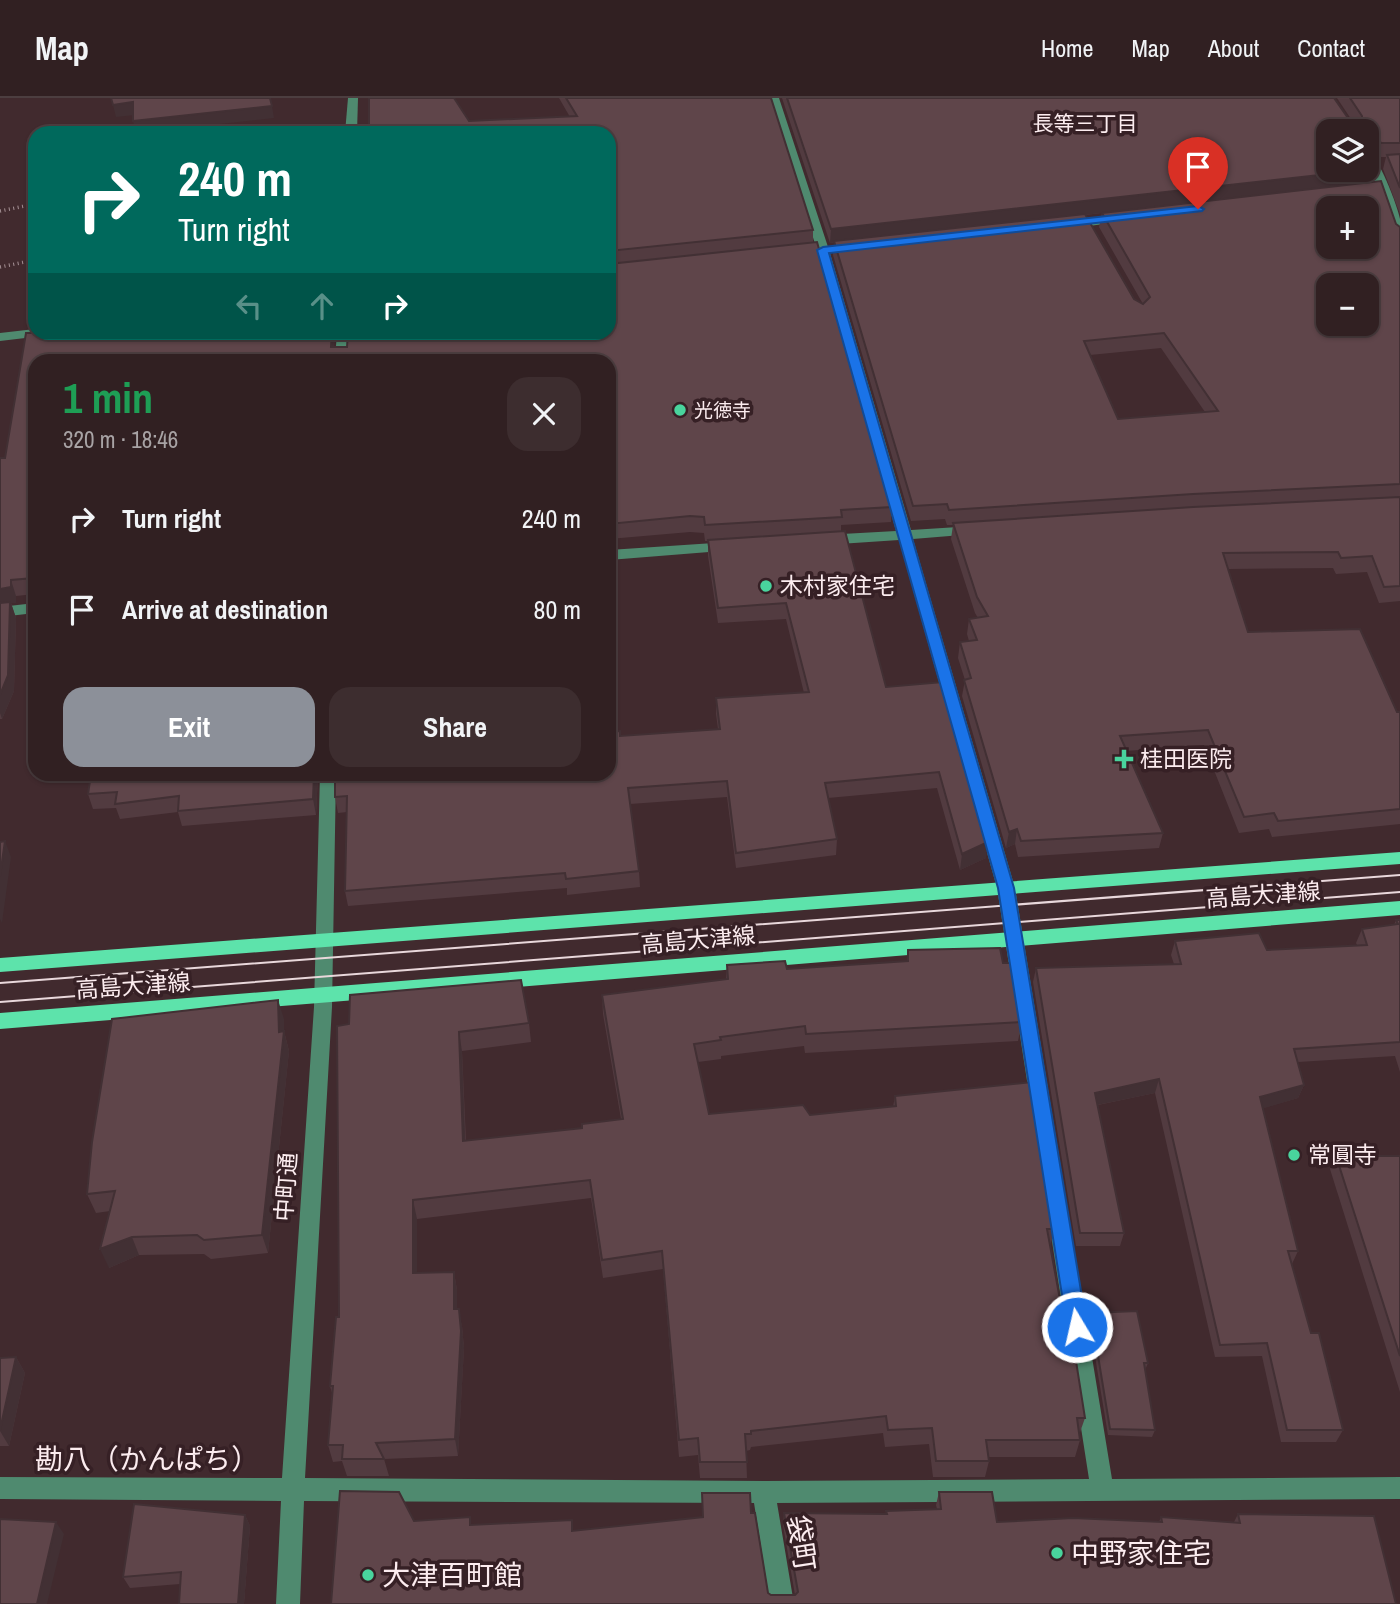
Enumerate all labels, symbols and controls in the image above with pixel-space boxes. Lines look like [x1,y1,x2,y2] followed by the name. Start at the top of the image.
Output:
[35,26,89,70] text: Map
[1041,32,1093,64] text: Home
[1131,32,1170,64] text: Map
[1208,32,1259,64] text: About
[1297,32,1365,64] text: Contact
[1033,109,1138,138] district label: 長等三丁目
[1316,119,1379,336] map controls
[1316,119,1379,182] button: layers
[1168,137,1228,209] pin
[178,145,292,211] text: 240 m
[1179,148,1217,186] icon: arrive
[63,154,154,245] icon: right
[1316,196,1379,259] button: +
[178,208,290,251] text: Turn right
[1316,273,1379,336] button: −
[230,287,268,325] icon: left
[303,287,341,325] icon: ahead
[376,287,414,325] icon: right
[63,370,153,426] text: 1 min
[507,377,581,451] button: close
[694,397,751,423] place label: 光徳寺
[672,402,688,418] marker: 光徳寺
[63,424,178,455] text: 320 m · 18:46
[63,500,101,538] icon: right
[122,501,221,536] text: Turn right
[522,501,581,536] text: 240 m
[780,570,895,601] place label: 木村家住宅
[758,578,774,594] marker: 木村家住宅
[63,591,101,629] icon: arrive
[122,592,328,627] text: Arrive at destination
[534,592,581,627] text: 80 m
[63,687,315,767] button: Exit
[329,687,581,767] button: Share
[1140,743,1232,774] place label: 桂田医院
[1114,749,1134,769] marker: 桂田医院
[1205,875,1321,914] street label: 高島大津線
[639,919,757,960] street label: 高島大津線
[75,966,191,1005] street label: 高島大津線
[1308,1139,1377,1170] place label: 常圓寺
[1286,1147,1302,1163] marker: 常圓寺
[268,1151,303,1222] street label: 中町通
[1040,1290,1114,1364] position arrow
[35,1440,259,1478] street label: 勘八（かんぱち）
[779,1512,825,1574] street label: 袋町
[1071,1534,1211,1572] place label: 中野家住宅
[1049,1545,1065,1561] marker: 中野家住宅
[382,1556,522,1594] place label: 大津百町館
[360,1567,376,1583] marker: 大津百町館

